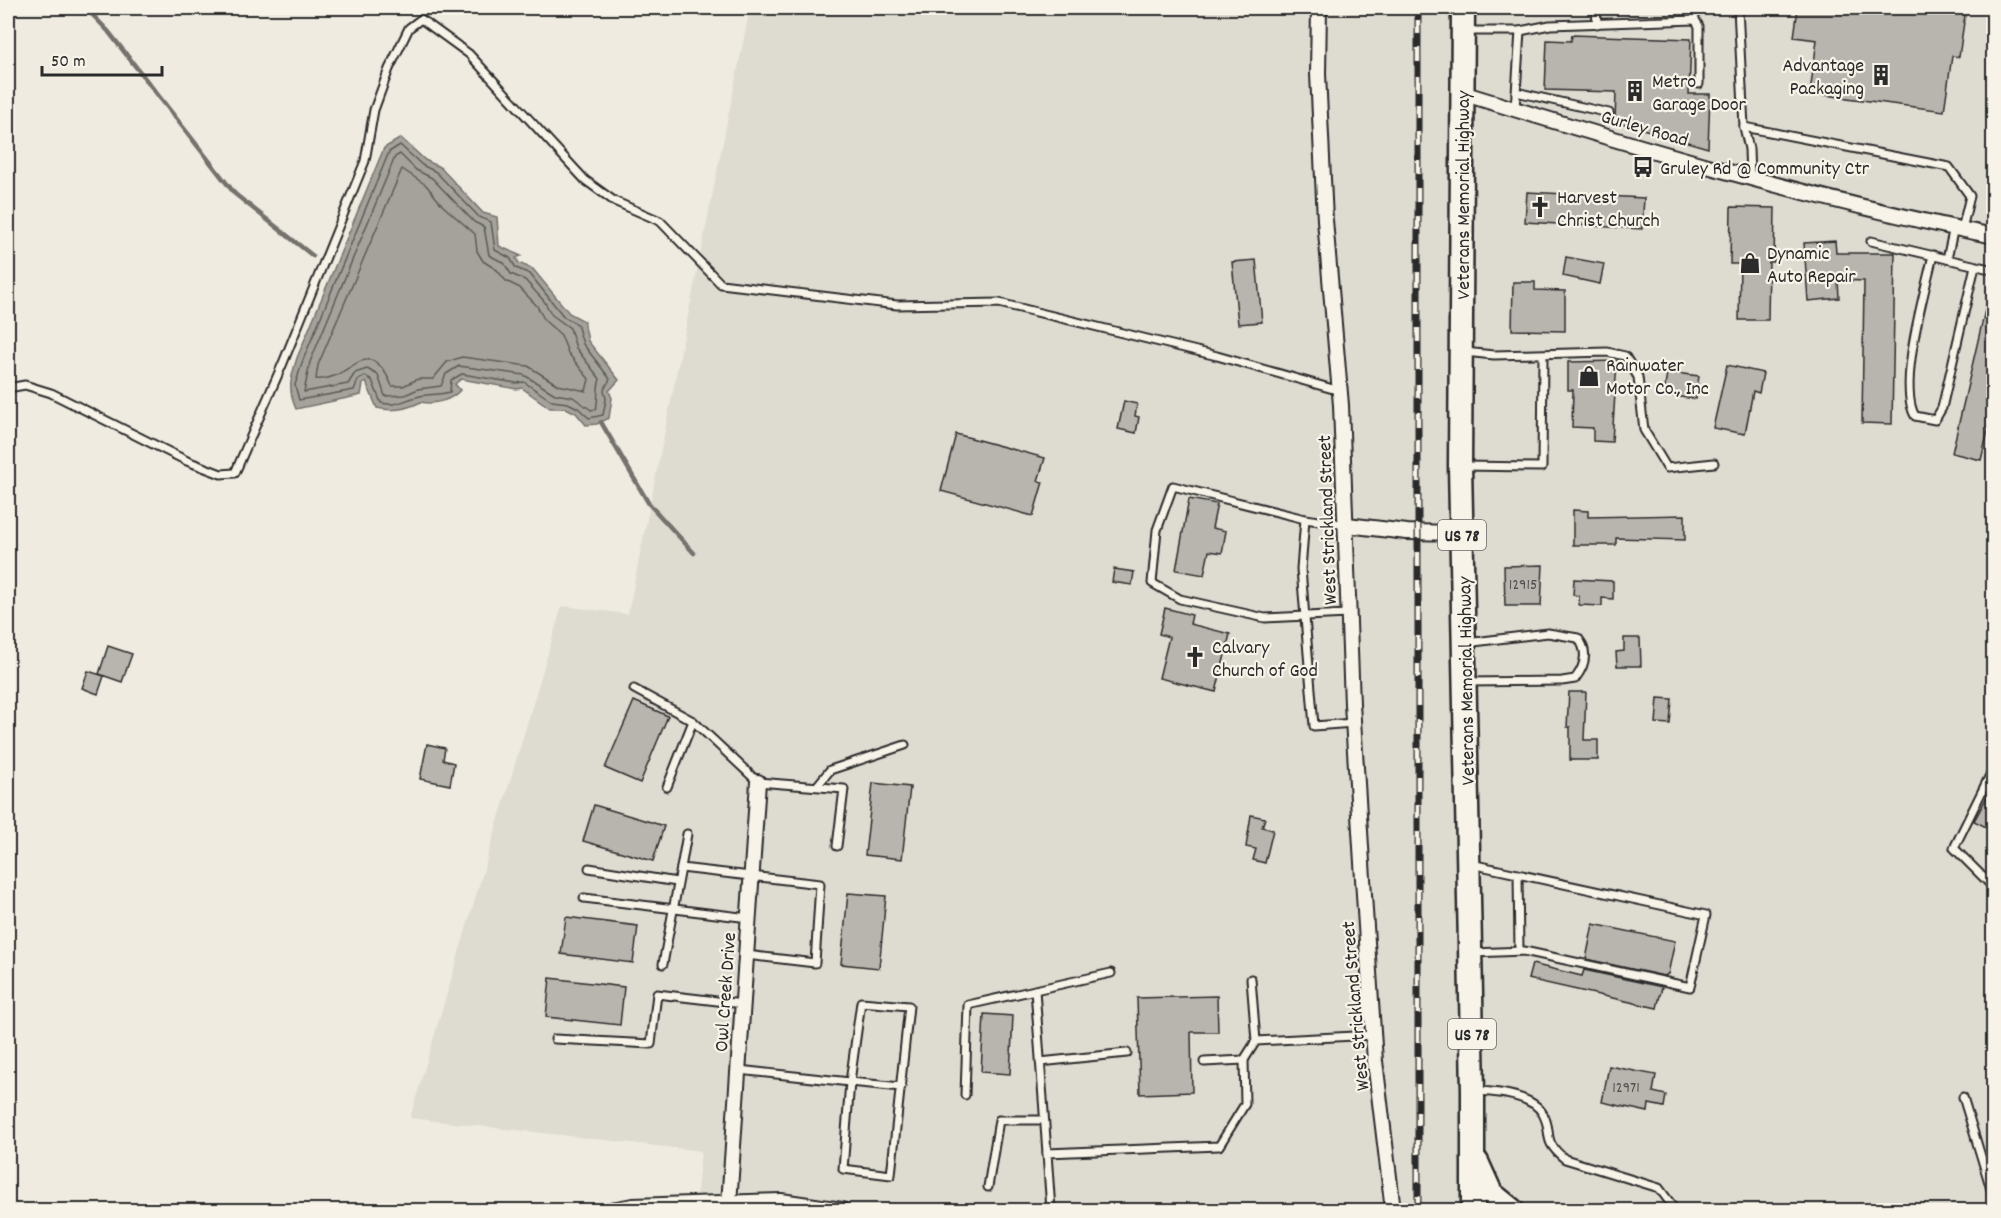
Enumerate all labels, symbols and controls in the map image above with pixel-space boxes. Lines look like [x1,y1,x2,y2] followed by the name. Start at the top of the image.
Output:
[42,39,162,77] scale bar
[51,50,86,75] text: 50 m
[1782,53,1864,104] place label: Advantage Packaging
[1869,63,1893,87] building icon: Advantage Packaging
[1652,69,1747,120] place label: Metro Garage Door
[1623,79,1647,103] building icon: Metro Garage Door
[1451,90,1479,299] street label: Veterans Memorial Highway
[1597,104,1691,156] street label: Gurley Road
[1631,155,1655,179] bus stop icon: Gruley Rd @ Community Ctr
[1660,156,1870,184] place label: Gruley Rd @ Community Ctr
[1557,185,1660,236] place label: Harvest Christ Church
[1528,195,1552,219] church icon: Harvest Christ Church
[1767,241,1856,292] place label: Dynamic Auto Repair
[1738,251,1762,275] shop icon: Dynamic Auto Repair
[1606,353,1709,404] place label: Rainwater Motor Co., Inc
[1577,364,1601,388] shop icon: Rainwater Motor Co., Inc
[1312,434,1346,605] street label: West Strickland Street
[1438,520,1486,550] road number: US 78
[1509,574,1537,597] house number: 12915
[1452,575,1484,786] street label: Veterans Memorial Highway
[1212,635,1318,686] place label: Calvary Church of God
[1183,645,1207,669] church icon: Calvary Church of God
[1336,920,1378,1092] street label: West Strickland Street
[709,931,745,1053] street label: Owl Creek Drive
[1448,1019,1496,1049] road number: US 78
[1612,1077,1640,1100] house number: 12971

